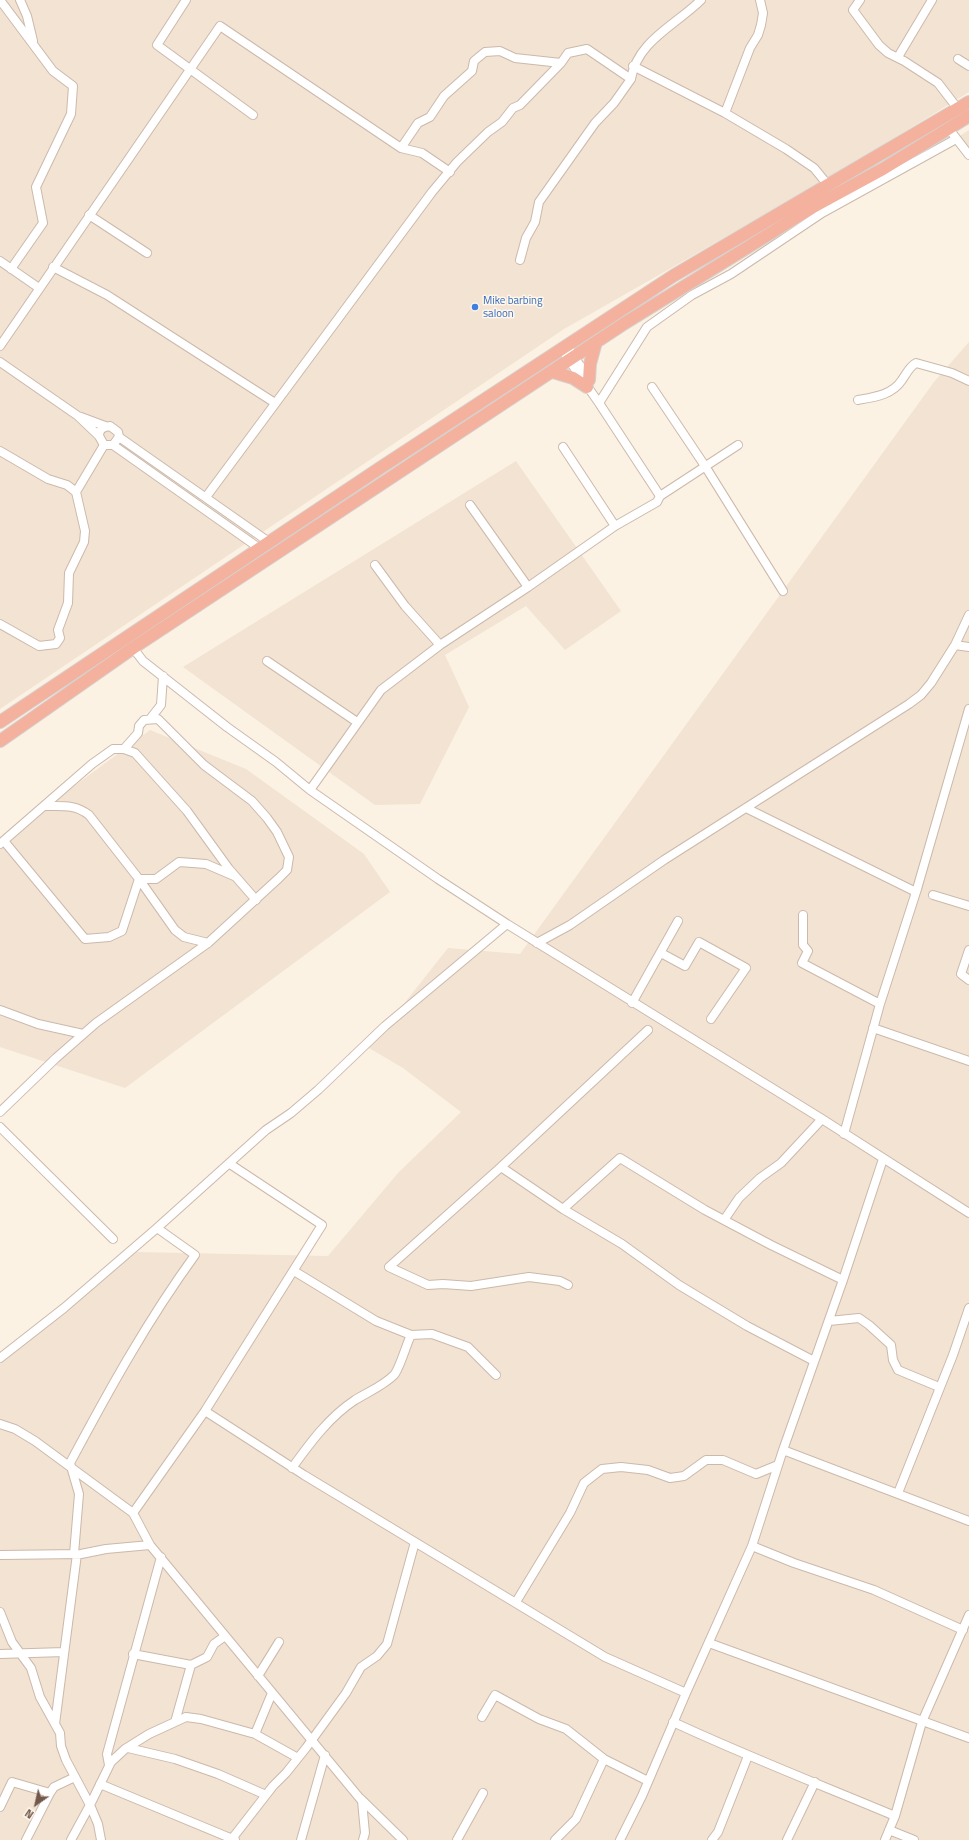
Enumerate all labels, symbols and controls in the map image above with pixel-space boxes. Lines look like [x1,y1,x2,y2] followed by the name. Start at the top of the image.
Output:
[483,294,543,320] place label: Mike barbing saloon
[470,302,480,312] marker: Mike barbing saloon
[16,1784,56,1824] north arrow
[22,1805,37,1823] text: N

